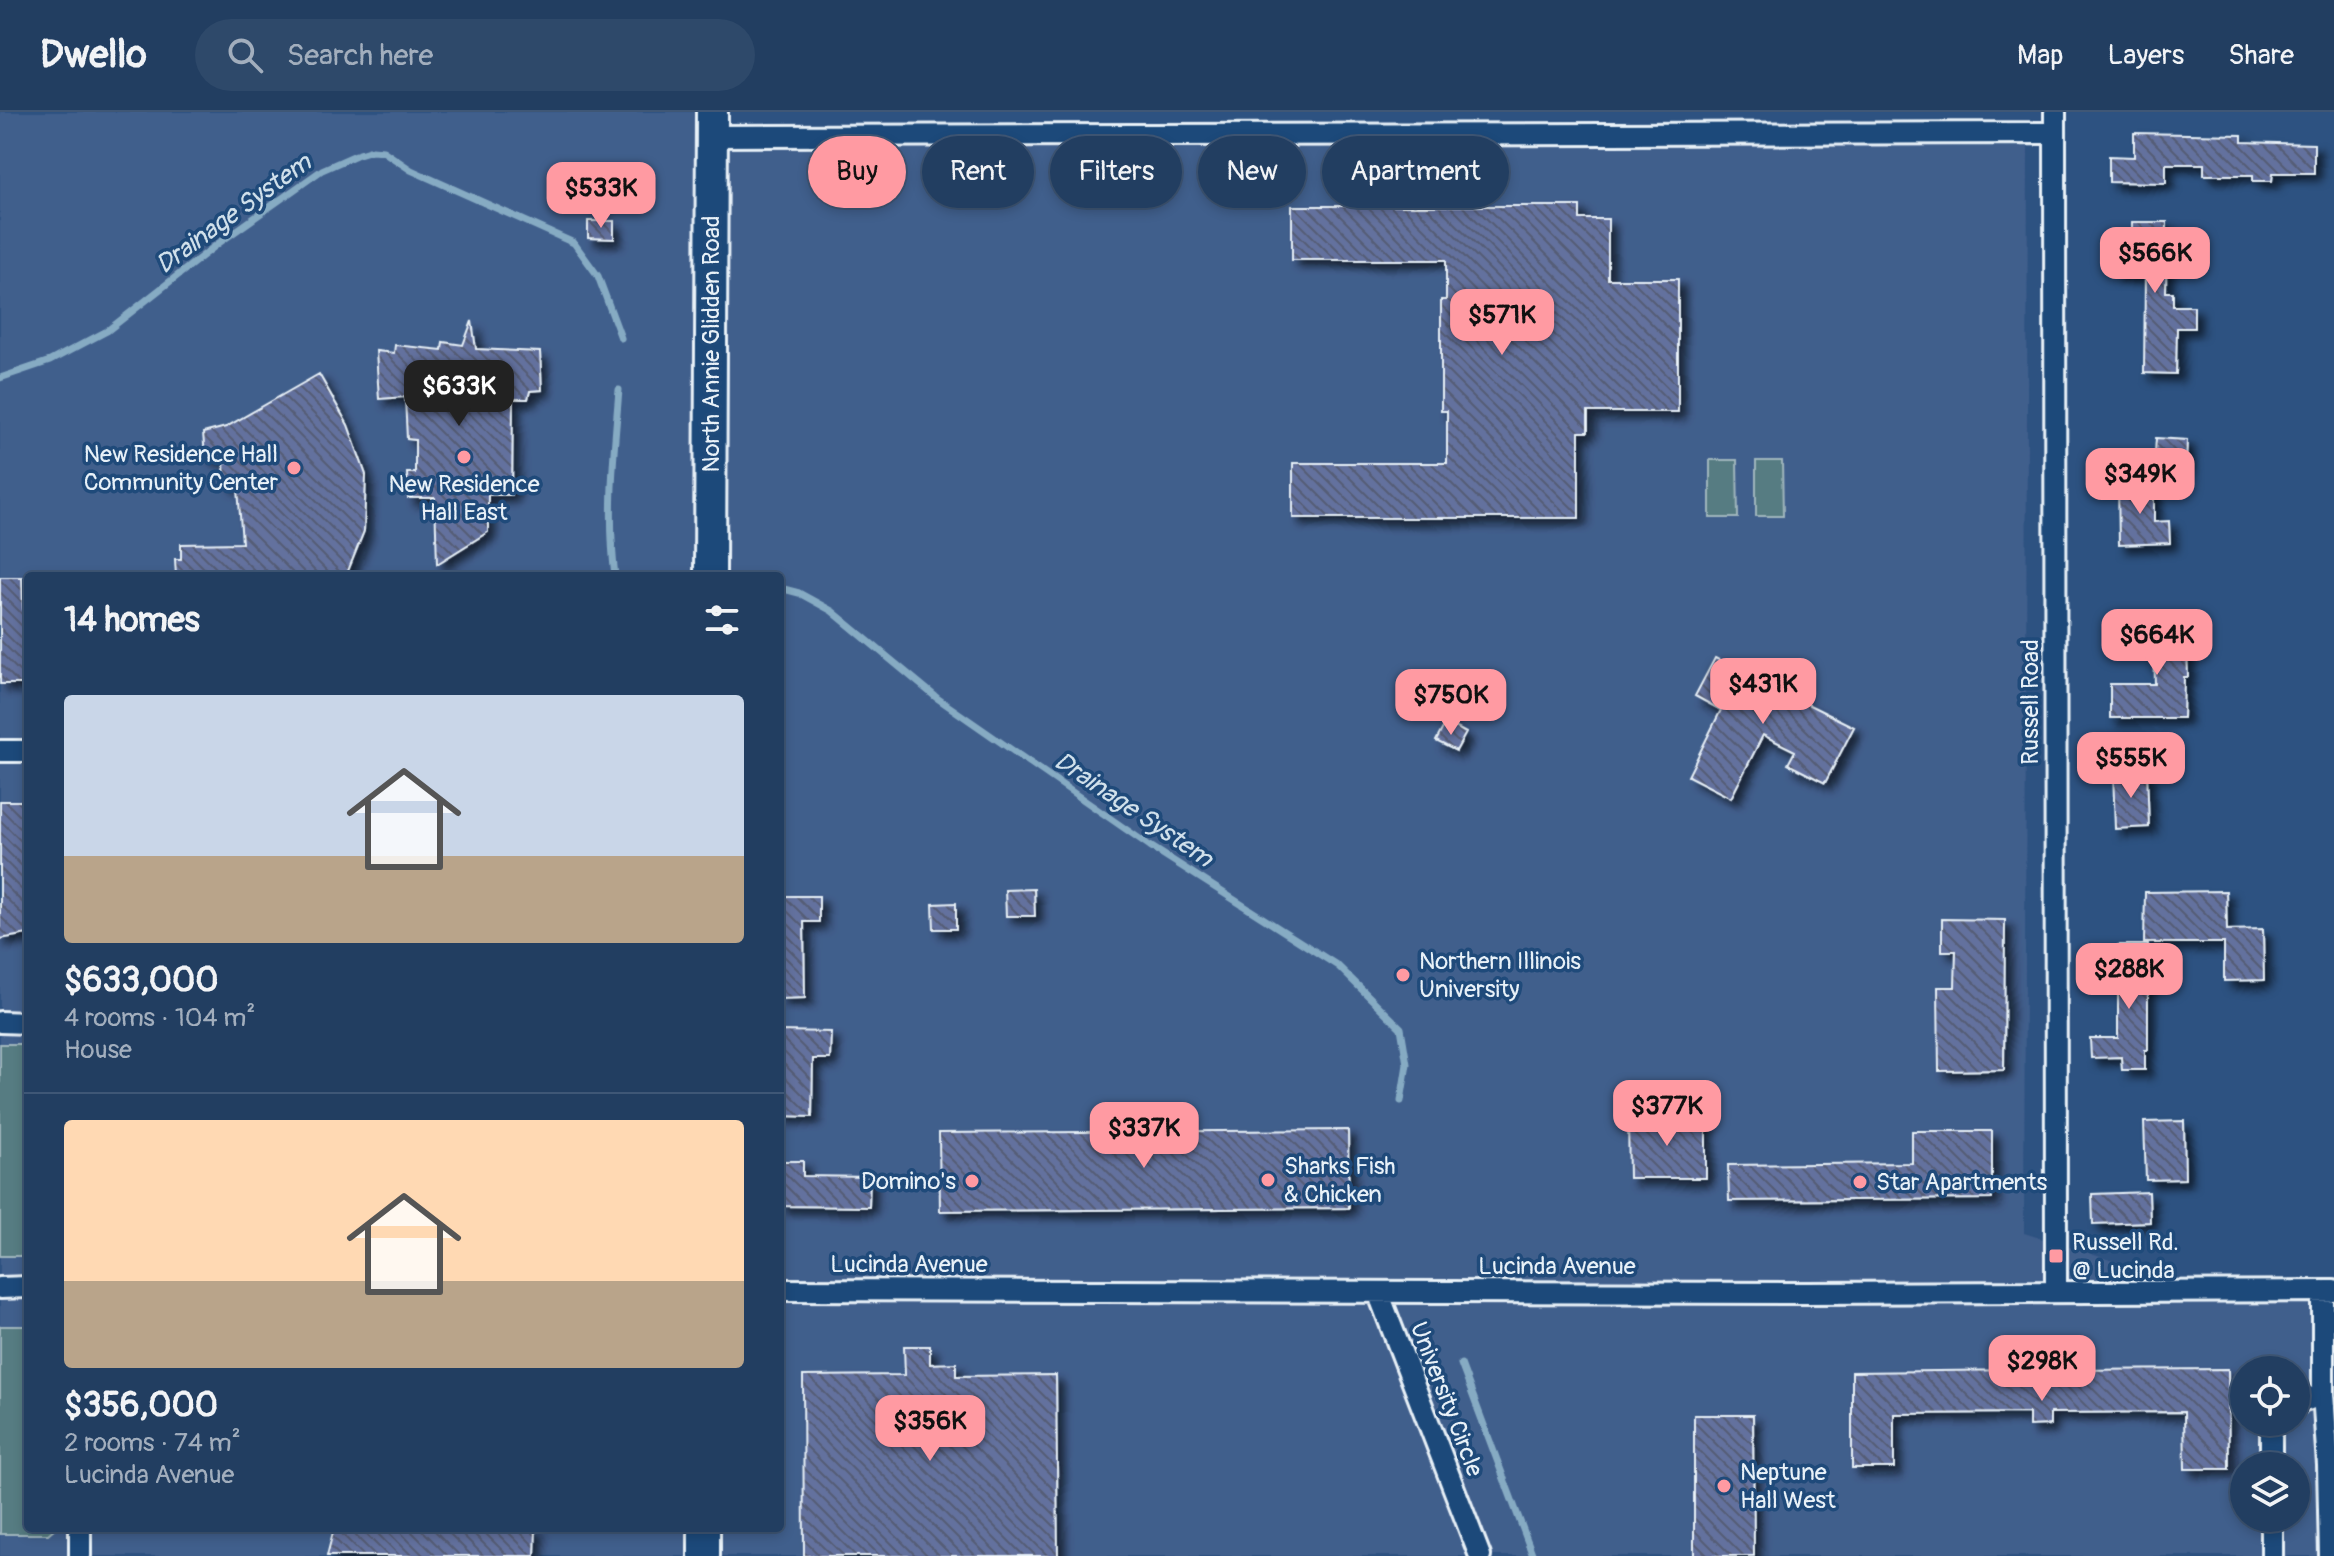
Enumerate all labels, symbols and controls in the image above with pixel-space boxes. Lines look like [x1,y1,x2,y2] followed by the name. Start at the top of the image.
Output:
[195,19,755,91] search box
[40,31,147,79] text: Dwello
[223,33,267,77] icon: search
[287,37,433,74] text: Search here
[2017,38,2063,73] text: Map
[2107,38,2184,73] text: Layers
[2228,38,2294,73] text: Share
[808,136,906,208] chip: Buy
[922,136,1034,208] chip: Rent
[1050,136,1182,208] chip: Filters
[1198,136,1306,208] chip: New
[1322,136,1509,208] chip: Apartment
[150,146,319,281] water label: Drainage System
[545,162,657,230] pin: $533K
[565,172,637,204] text: $533K
[697,215,726,473] street label: North Annie Glidden Road
[2099,227,2211,295] pin: $566K
[2118,237,2192,269] text: $566K
[1446,289,1558,357] pin: $571K
[1468,299,1536,331] text: $571K
[403,360,515,428] pin: $633K
[422,370,496,402] text: $633K
[84,440,278,497] place label: New Residence Hall Community Center
[455,448,473,466] marker: New Residence Hall East
[2084,448,2196,516] pin: $349K
[2104,458,2176,490] text: $349K
[285,459,303,477] marker: New Residence Hall Community Center
[388,470,540,527] place label: New Residence Hall East
[700,598,744,642] icon: filters
[64,599,200,642] text: 14 homes
[2101,609,2213,677] pin: $664K
[2119,619,2195,651] text: $664K
[2016,639,2045,765] street label: Russell Road
[1707,658,1819,726] pin: $431K
[1728,668,1798,700] text: $431K
[1395,669,1507,737] pin: $750K
[1413,679,1489,711] text: $750K
[2075,732,2187,800] pin: $555K
[2095,742,2167,774] text: $555K
[1048,745,1220,876] water label: Drainage System
[332,747,476,891] icon: home
[2073,943,2185,1011] pin: $288K
[1419,947,1581,1004] place label: Northern Illinois University
[2094,953,2164,985] text: $288K
[64,959,218,1002] text: $633,000
[1394,966,1412,984] marker: Northern Illinois University
[64,1002,255,1034] text: 4 rooms · 104 m²
[64,1034,132,1066] text: House
[1611,1080,1723,1148] pin: $377K
[1631,1090,1703,1122] text: $377K
[1088,1102,1200,1170] pin: $337K
[1108,1112,1180,1144] text: $337K
[1284,1152,1396,1209] place label: Sharks Fish & Chicken
[861,1167,956,1196] place label: Domino's
[1876,1168,2048,1197] place label: Star Apartments
[1259,1171,1277,1189] marker: Sharks Fish & Chicken
[332,1172,476,1316] icon: home
[963,1172,981,1190] marker: Domino's
[1851,1173,1869,1191] marker: Star Apartments
[2072,1228,2179,1285] place label: Russell Rd. @ Lucinda
[2047,1247,2065,1265] marker: Russell Rd. @ Lucinda
[830,1250,988,1279] street label: Lucinda Avenue
[1478,1252,1636,1281] street label: Lucinda Avenue
[1404,1318,1489,1481] street label: University Circle
[1986,1335,2098,1403] pin: $298K
[2007,1345,2077,1377] text: $298K
[2230,1356,2310,1532] map controls
[2230,1356,2310,1436] button: locate
[64,1384,218,1427] text: $356,000
[874,1395,986,1463] pin: $356K
[893,1405,967,1437] text: $356K
[64,1427,241,1459] text: 2 rooms · 74 m²
[2230,1452,2310,1532] button: layers
[1740,1458,1836,1515] place label: Neptune Hall West
[64,1459,234,1491] text: Lucinda Avenue
[1715,1477,1733,1495] marker: Neptune Hall West

